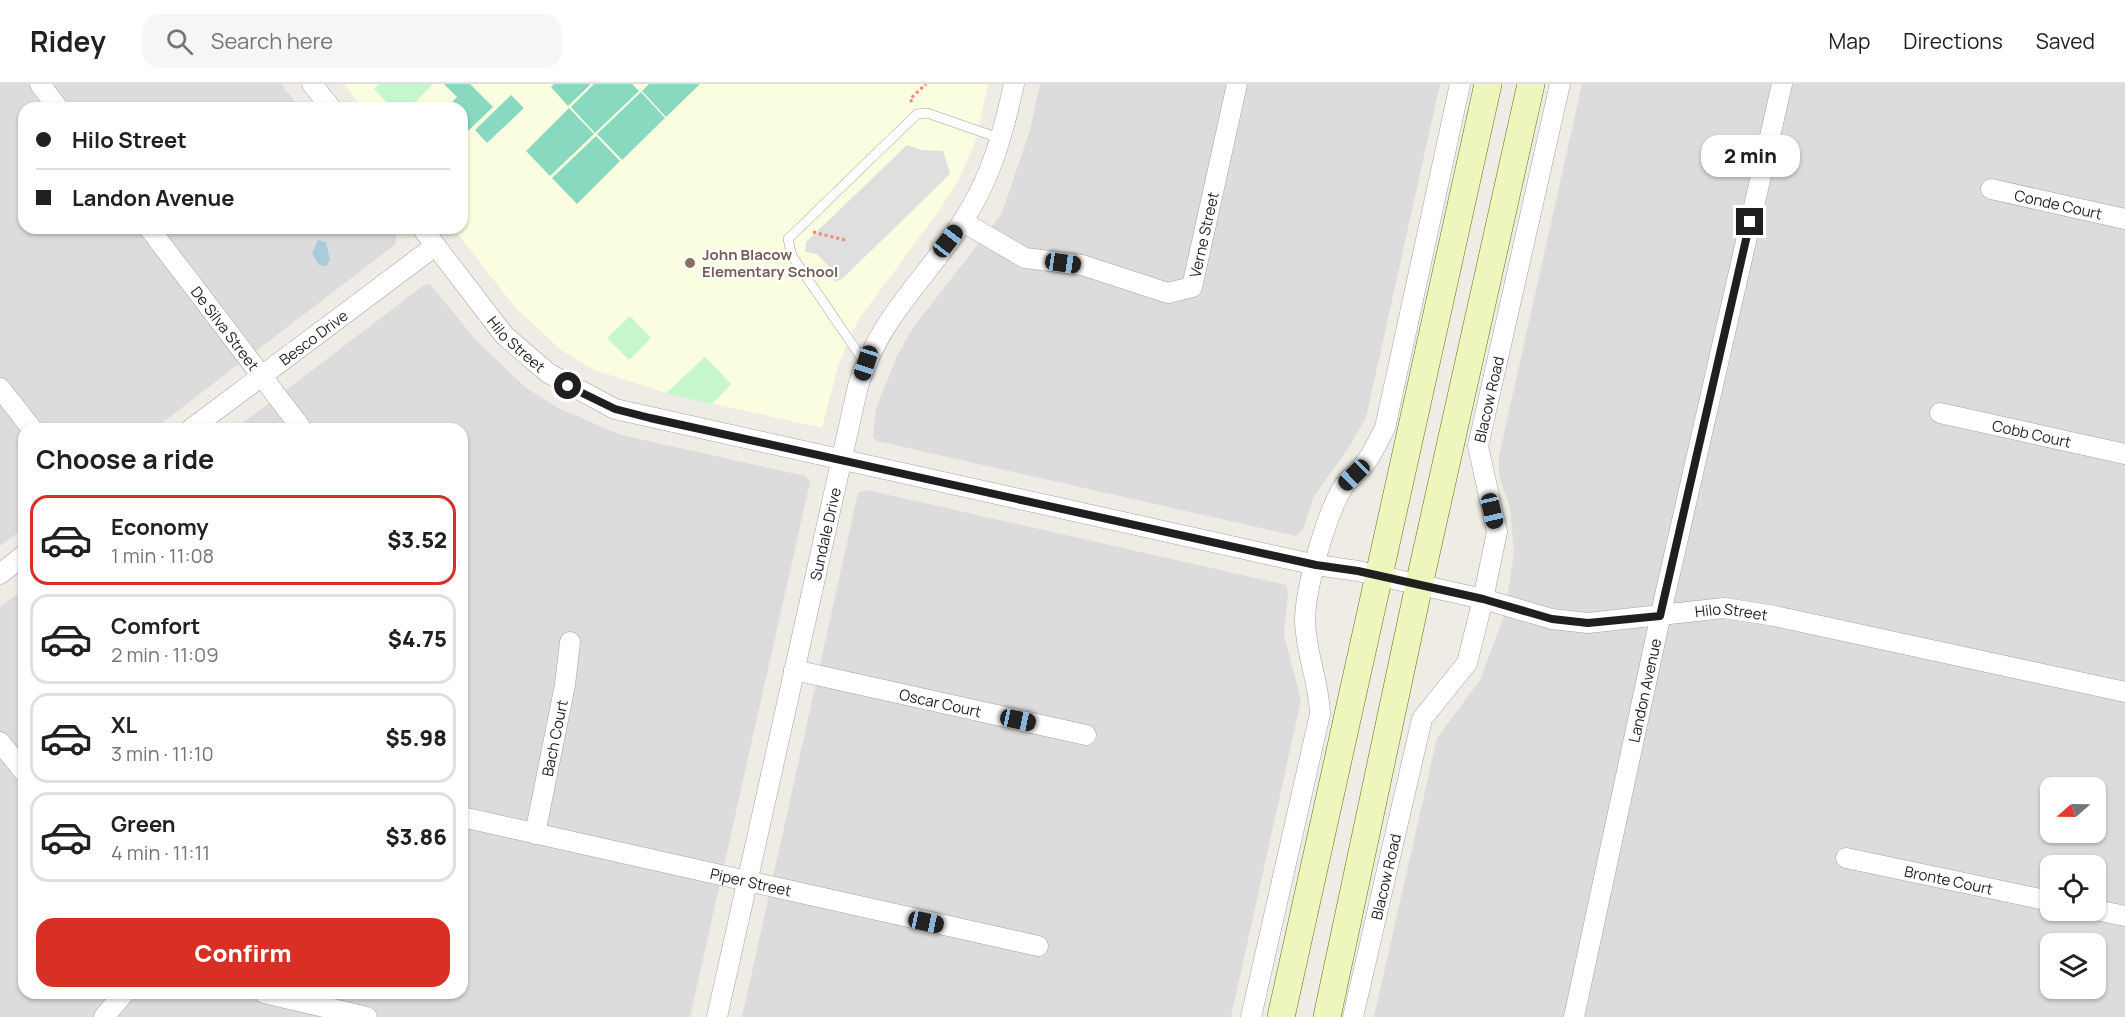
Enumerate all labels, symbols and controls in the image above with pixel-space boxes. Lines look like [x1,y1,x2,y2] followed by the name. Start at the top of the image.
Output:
[142,14,562,68] search box
[30,22,106,60] text: Ridey
[163,25,196,58] icon: search
[211,26,333,56] text: Search here
[1829,27,1870,55] text: Map
[1903,27,2003,55] text: Directions
[2036,27,2095,55] text: Saved
[72,125,187,155] text: Hilo Street
[1700,135,1800,177] callout: 2 min
[1724,142,1777,169] text: 2 min
[72,183,235,213] text: Landon Avenue
[2013,184,2104,224] street label: Conde Court
[1184,190,1223,279] street label: Verne Street
[1736,208,1763,235] route end
[930,221,966,261] car
[702,244,838,282] place label: John Blacow Elementary School
[1044,252,1082,274] car
[683,256,697,270] marker: John Blacow Elementary School
[186,282,264,375] street label: De Silva Street
[275,304,352,370] street label: Besco Drive
[483,312,550,377] street label: Hilo Street
[852,343,880,383] car
[1469,354,1508,445] street label: Blacow Road
[554,372,581,399] route start
[1990,414,2073,452] street label: Cobb Court
[36,440,214,477] text: Choose a ride
[1335,456,1373,494] car
[804,485,846,582] street label: Sundale Drive
[1479,491,1505,531] car
[111,512,209,542] text: Economy
[39,513,93,567] icon: car
[387,525,447,555] text: $3.52
[111,542,214,569] text: 1 min · 11:08
[1694,598,1769,625] street label: Hilo Street
[111,611,200,641] text: Comfort
[39,612,93,666] icon: car
[388,624,447,654] text: $4.75
[1623,636,1666,745] street label: Landon Avenue
[111,641,219,668] text: 2 min · 11:09
[897,683,984,722] street label: Oscar Court
[536,698,572,778] street label: Bach Court
[999,707,1037,733] car
[111,710,137,740] text: XL
[39,711,93,765] icon: car
[386,723,447,753] text: $5.98
[111,740,214,767] text: 3 min · 11:10
[2040,777,2106,843] north arrow
[2040,777,2106,999] map controls
[111,809,176,839] text: Green
[39,810,93,864] icon: car
[385,822,447,852] text: $3.86
[1365,832,1406,922] street label: Blacow Road
[111,839,210,866] text: 4 min · 11:11
[2040,855,2106,921] button: locate
[1903,860,1995,899] street label: Bronte Court
[708,862,794,901] street label: Piper Street
[907,909,945,935] car
[36,918,450,987] button: Confirm
[2040,933,2106,999] button: layers

